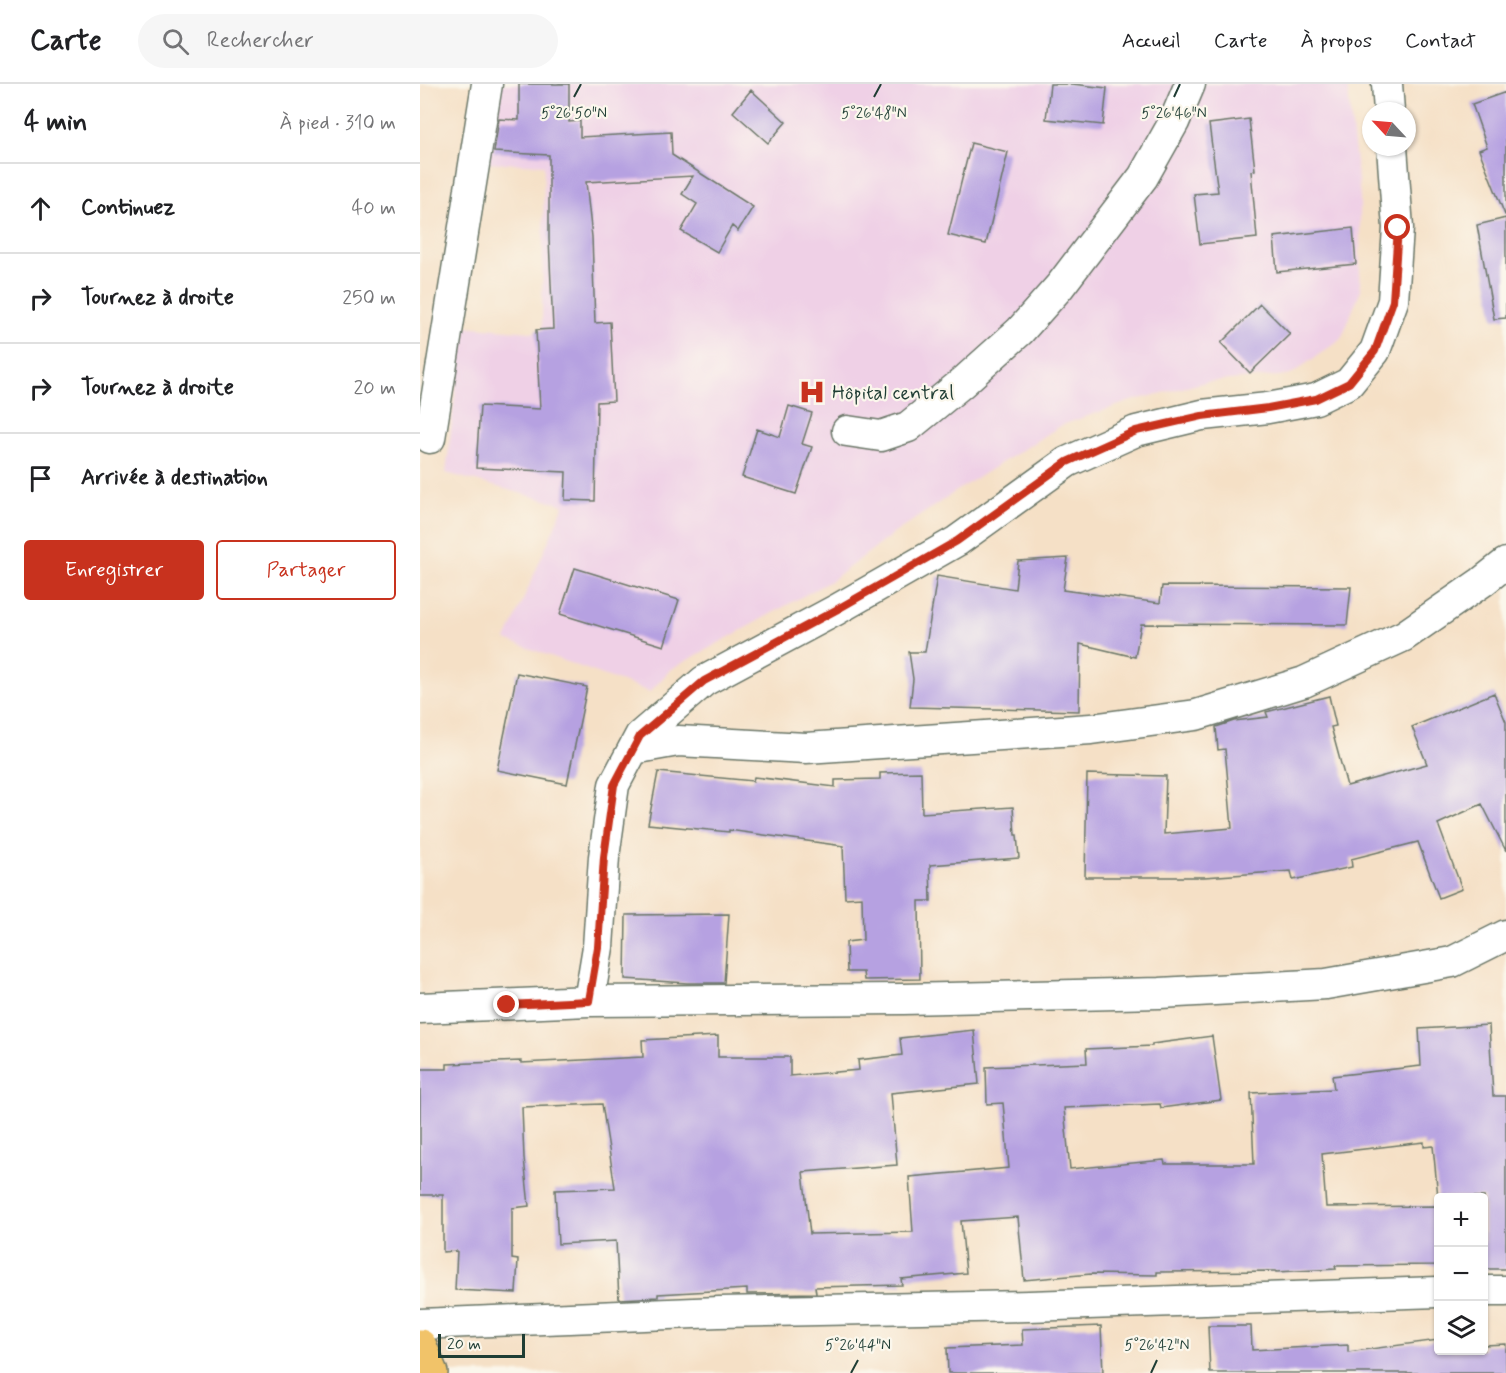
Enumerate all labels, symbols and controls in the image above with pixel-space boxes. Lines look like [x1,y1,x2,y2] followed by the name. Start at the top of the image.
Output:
[138,14,558,68] search box
[30,23,102,60] text: Carte
[159,25,192,58] icon: search
[207,27,314,55] text: Rechercher
[1122,27,1181,55] text: Accueil
[1214,27,1268,55] text: Carte
[1301,27,1372,55] text: À propos
[1405,27,1476,55] text: Contact
[1362,102,1416,156] north arrow
[541,104,607,124] text: 5°26'50"N
[841,104,907,124] text: 5°26'48"N
[1141,104,1207,124] text: 5°26'46"N
[24,106,87,140] text: 4 min
[280,110,396,137] text: À pied · 310 m
[24,192,57,225] icon: ahead
[81,194,175,222] text: Continuez
[352,195,396,222] text: 40 m
[1384,214,1410,240] route start
[24,282,57,315] icon: right
[81,284,234,312] text: Tournez à droite
[342,285,396,312] text: 250 m
[24,372,57,405] icon: right
[81,374,234,402] text: Tournez à droite
[353,375,396,402] text: 20 m
[797,377,827,407] hospital icon: Hôpital central
[832,380,954,407] place label: Hôpital central
[24,462,57,495] icon: arrive
[81,464,268,492] text: Arrivée à destination
[24,540,204,600] button: Enregistrer
[216,540,396,600] button: Partager
[493,991,519,1017] route end
[1434,1193,1488,1355] map controls
[1434,1193,1488,1247] button: +
[1434,1247,1488,1301] button: −
[1434,1301,1488,1355] button: layers
[438,1331,525,1358] scale bar
[447,1334,481,1355] text: 20 m
[825,1336,891,1356] text: 5°26'44"N
[1125,1336,1190,1356] text: 5°26'42"N

